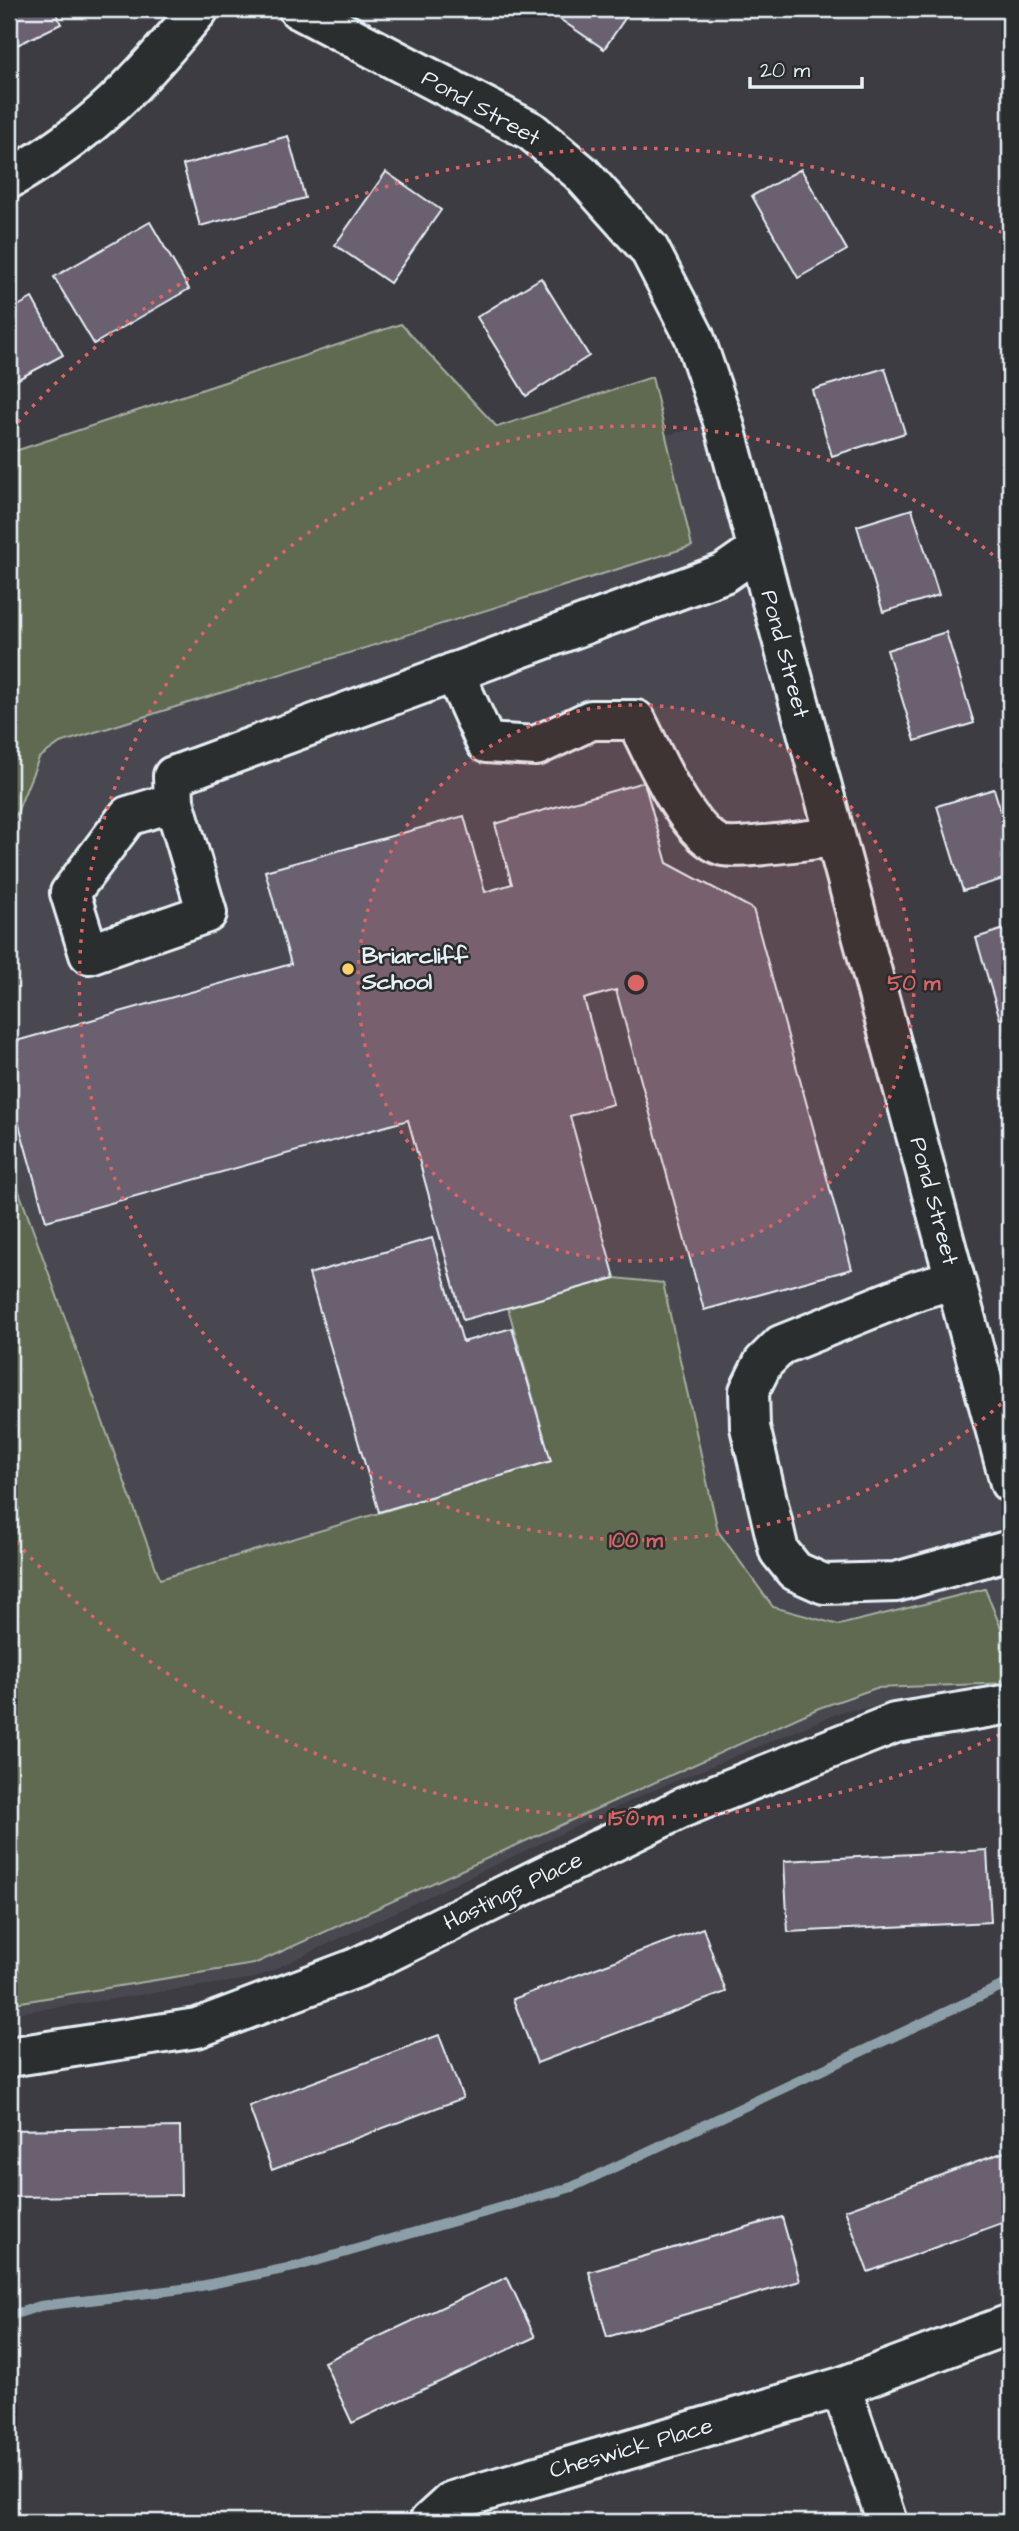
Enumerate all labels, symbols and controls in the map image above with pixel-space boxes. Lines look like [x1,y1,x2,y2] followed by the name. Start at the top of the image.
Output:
[750,46,862,90] scale bar
[760,56,811,85] text: 20 m
[416,62,547,154] street label: Pond Street
[753,587,818,722] street label: Pond Street
[361,940,469,998] place label: Briarcliff School
[340,961,356,977] marker: Briarcliff School
[888,969,941,998] text: 50 m
[624,971,648,995] centre of rings
[902,1134,967,1269] street label: Pond Street
[609,1526,664,1555] text: 100 m
[608,1804,664,1833] text: 150 m
[438,1844,588,1939] street label: Hastings Place
[546,2409,716,2487] street label: Cheswick Place

